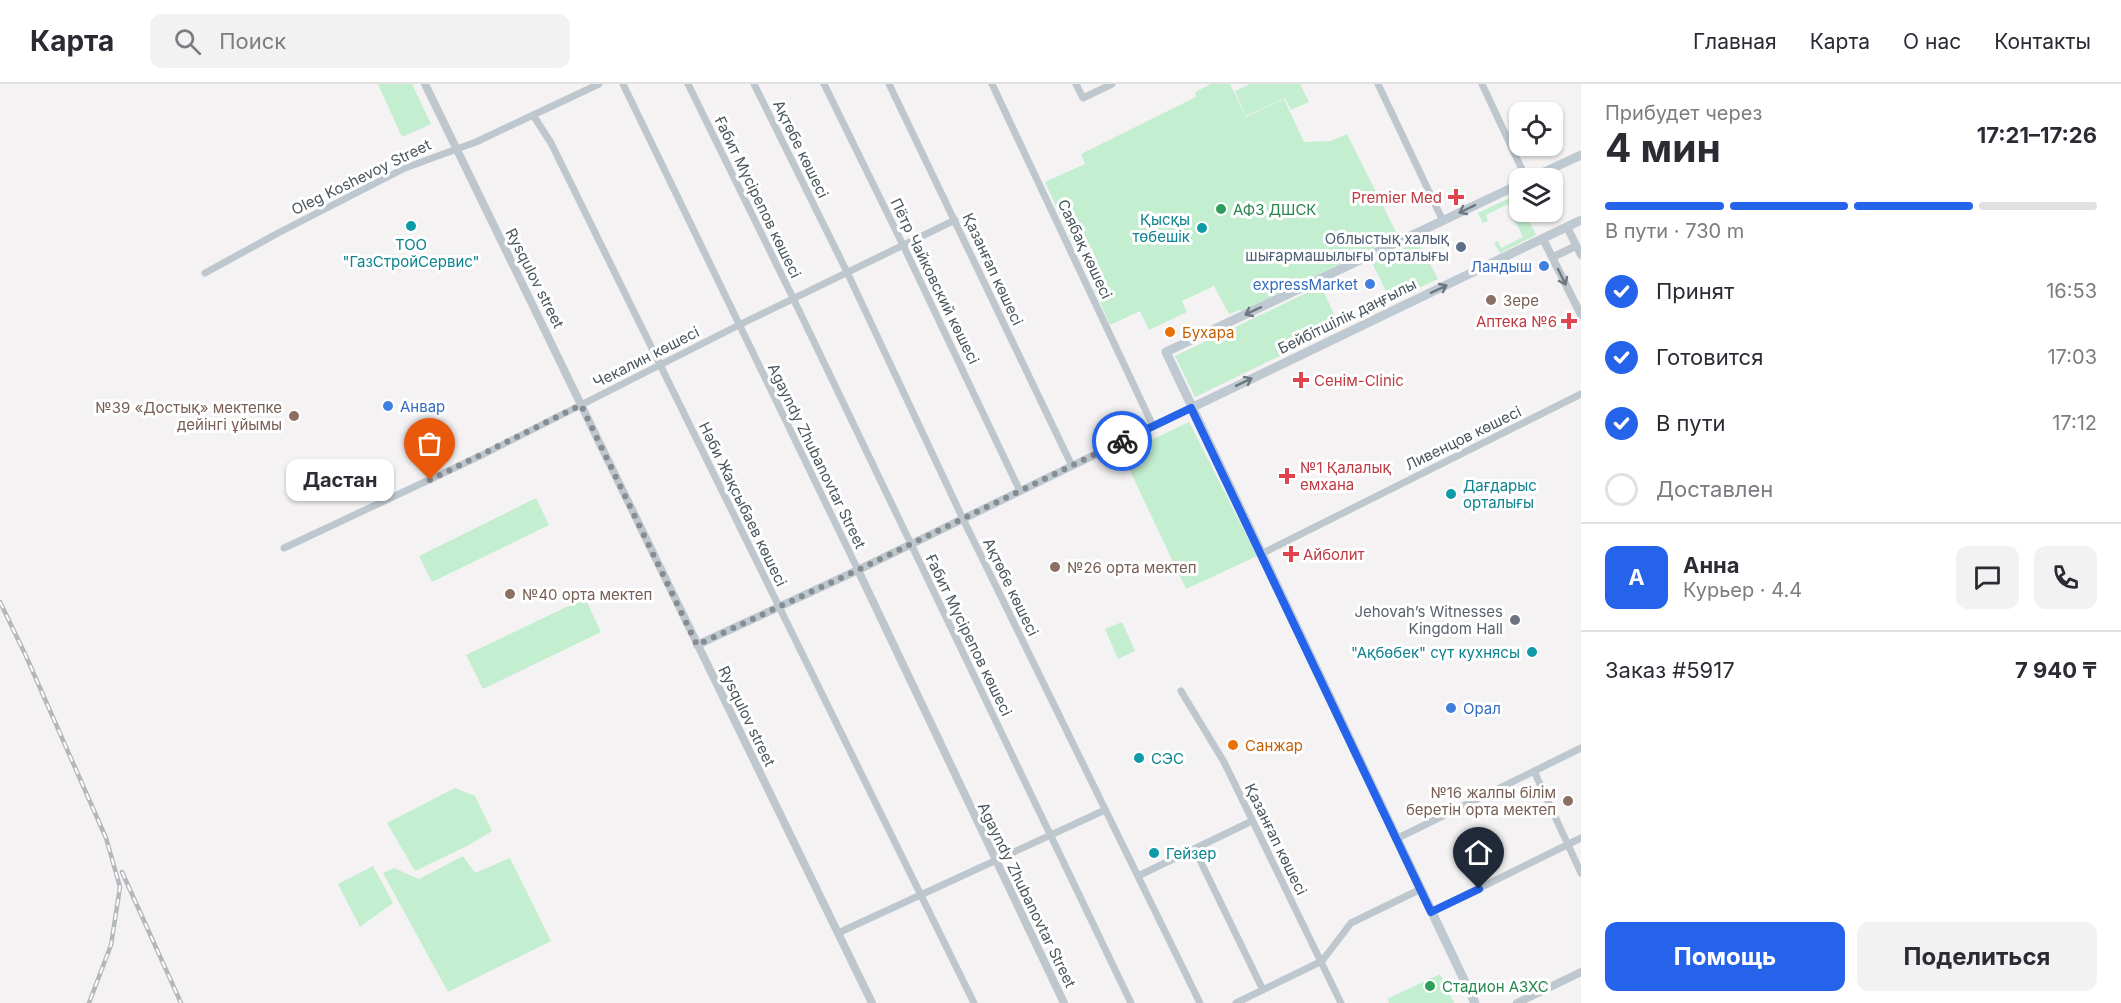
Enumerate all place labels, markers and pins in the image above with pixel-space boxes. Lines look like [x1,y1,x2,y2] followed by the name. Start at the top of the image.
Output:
[1351,188,1442,207] place label: Premier Med
[1447,188,1465,206] marker: Premier Med
[1233,200,1316,219] place label: АФЗ ДШСК
[1214,202,1228,216] marker: АФЗ ДШСК
[1133,210,1190,246] place label: Қысқы төбешік
[404,219,418,233] marker: ТОО "ГазСтройСервис"
[1195,221,1209,235] marker: Қысқы төбешік
[1245,229,1450,265] place label: Облыстық халық шығармашылығы орталығы
[342,235,480,271] place label: ТОО "ГазСтройСервис"
[1454,240,1468,254] marker: Облыстық халық шығармашылығы орталығы
[1471,257,1532,276] place label: Ландыш
[1537,259,1551,273] marker: Ландыш
[1253,275,1358,294] place label: expressMarket
[1363,277,1377,291] marker: expressMarket
[1503,291,1539,310] place label: Зере
[1484,293,1498,307] marker: Зере
[1476,312,1557,331] place label: Аптека №6
[1562,314,1576,328] marker: Аптека №6
[1182,323,1235,342] place label: Бухара
[1163,325,1177,339] marker: Бухара
[1292,371,1310,389] marker: Сенім-Clinic
[1314,371,1404,390] place label: Сенім-Clinic
[400,397,445,416] place label: Анвар
[95,398,282,434] place label: №39 «Достық» мектепке дейінгі ұйымы
[381,399,395,413] marker: Анвар
[287,409,301,423] marker: №39 «Достық» мектепке дейінгі ұйымы
[404,418,455,480] pin
[1300,458,1391,494] place label: №1 Қалалық емхана
[286,459,394,501] callout: Дастан
[1278,467,1296,485] marker: №1 Қалалық емхана
[1463,476,1537,512] place label: Дағдарыс орталығы
[1444,487,1458,501] marker: Дағдарыс орталығы
[1303,545,1365,564] place label: Айболит
[1284,547,1298,561] marker: Айболит
[1067,558,1197,577] place label: №26 орта мектеп
[1048,560,1062,574] marker: №26 орта мектеп
[522,585,652,604] place label: №40 орта мектеп
[503,587,517,601] marker: №40 орта мектеп
[1354,602,1503,638] place label: Jehovah’s Witnesses Kingdom Hall
[1508,613,1522,627] marker: Jehovah’s Witnesses Kingdom Hall
[1351,643,1520,662] place label: "Ақбөбек" сүт кухнясы
[1525,645,1539,659] marker: "Ақбөбек" сүт кухнясы
[1463,699,1501,718] place label: Орал
[1444,701,1458,715] marker: Орал
[1245,736,1303,755] place label: Санжар
[1226,738,1240,752] marker: Санжар
[1151,749,1184,768] place label: СЭС
[1132,751,1146,765] marker: СЭС
[1406,783,1556,819] place label: №16 жалпы білім беретін орта мектеп
[1561,794,1575,808] marker: №16 жалпы білім беретін орта мектеп
[1453,827,1504,889] pin
[1166,844,1216,863] place label: Гейзер
[1147,846,1161,860] marker: Гейзер
[1442,977,1549,996] place label: Стадион АЗХС
[1423,979,1437,993] marker: Стадион АЗХС

